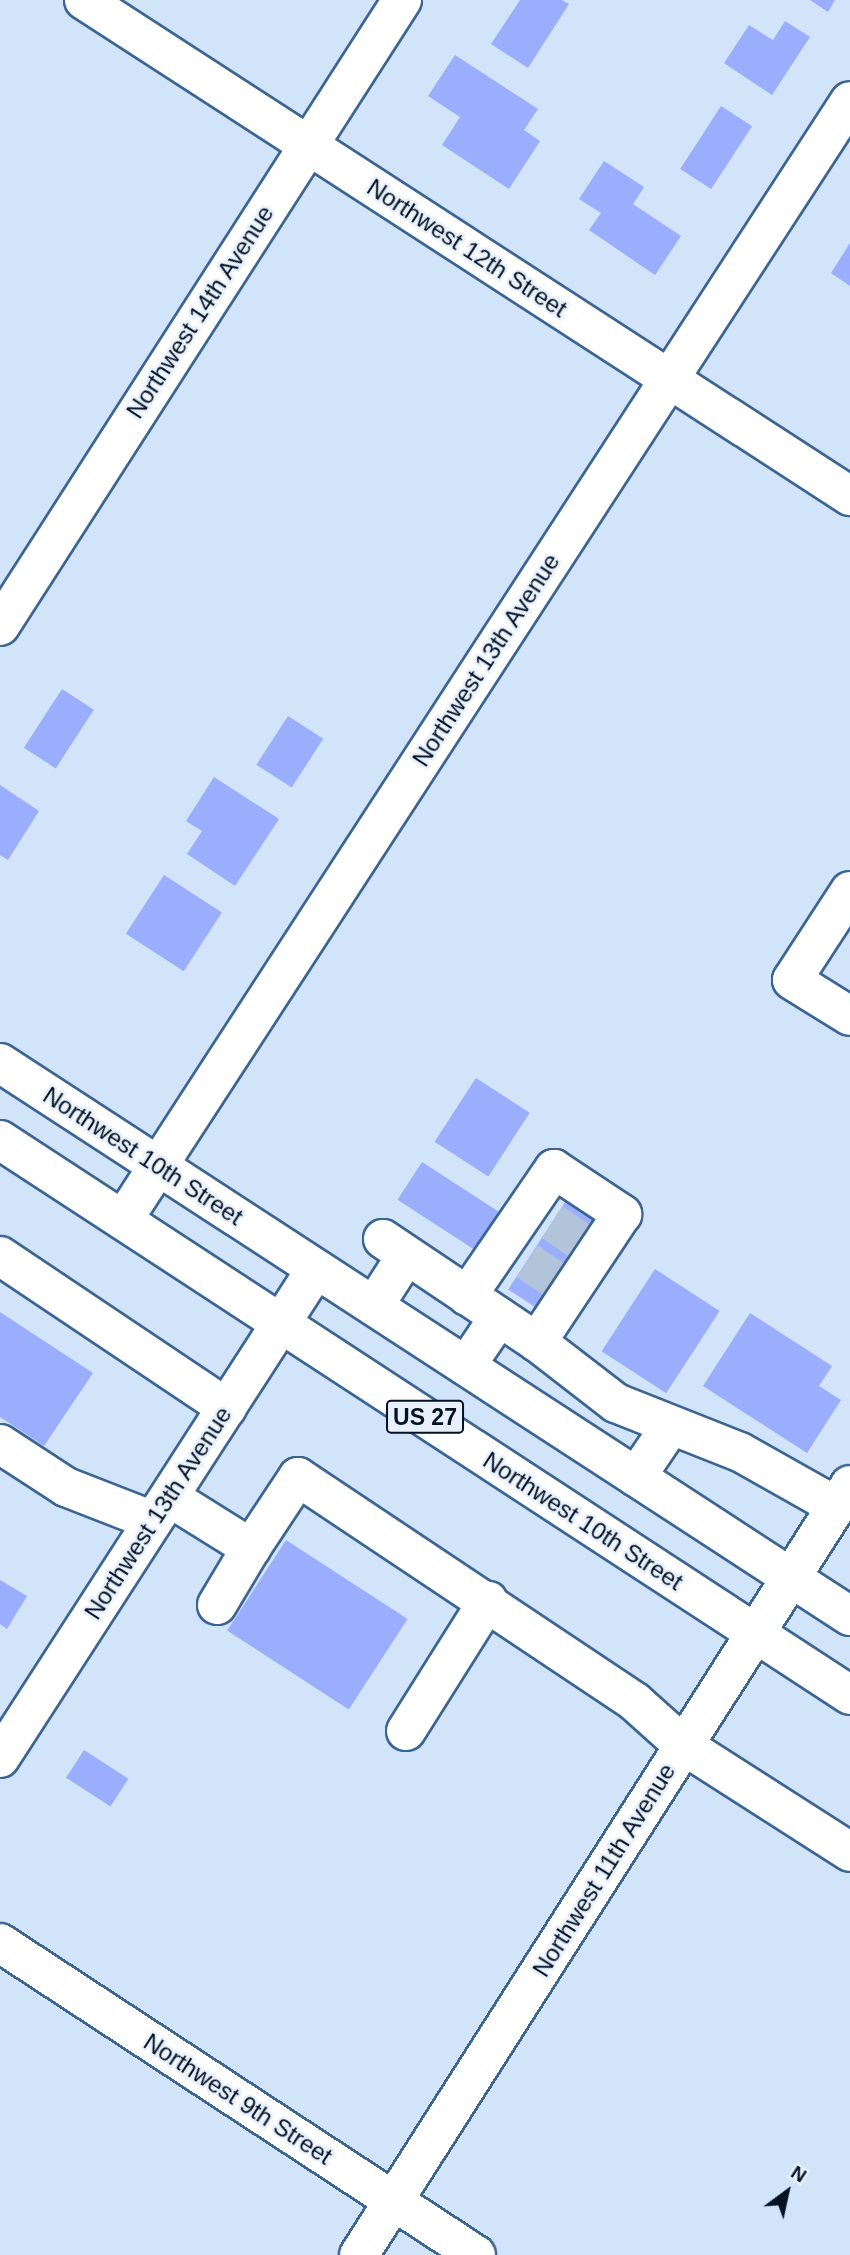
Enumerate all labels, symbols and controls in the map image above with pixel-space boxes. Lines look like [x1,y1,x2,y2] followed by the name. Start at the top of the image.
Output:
[362,173,572,323] street label: Northwest 12th Street
[120,200,280,424] street label: Northwest 14th Avenue
[406,548,566,772] street label: Northwest 13th Avenue
[38,1081,248,1231] street label: Northwest 10th Street
[385,1398,465,1436] road number: US 27
[78,1401,238,1625] street label: Northwest 13th Avenue
[478,1446,688,1596] street label: Northwest 10th Street
[526,1758,682,1982] street label: Northwest 11th Avenue
[138,2027,338,2171] street label: Northwest 9th Street
[752,2157,822,2227] north arrow
[787,2161,810,2187] text: N

